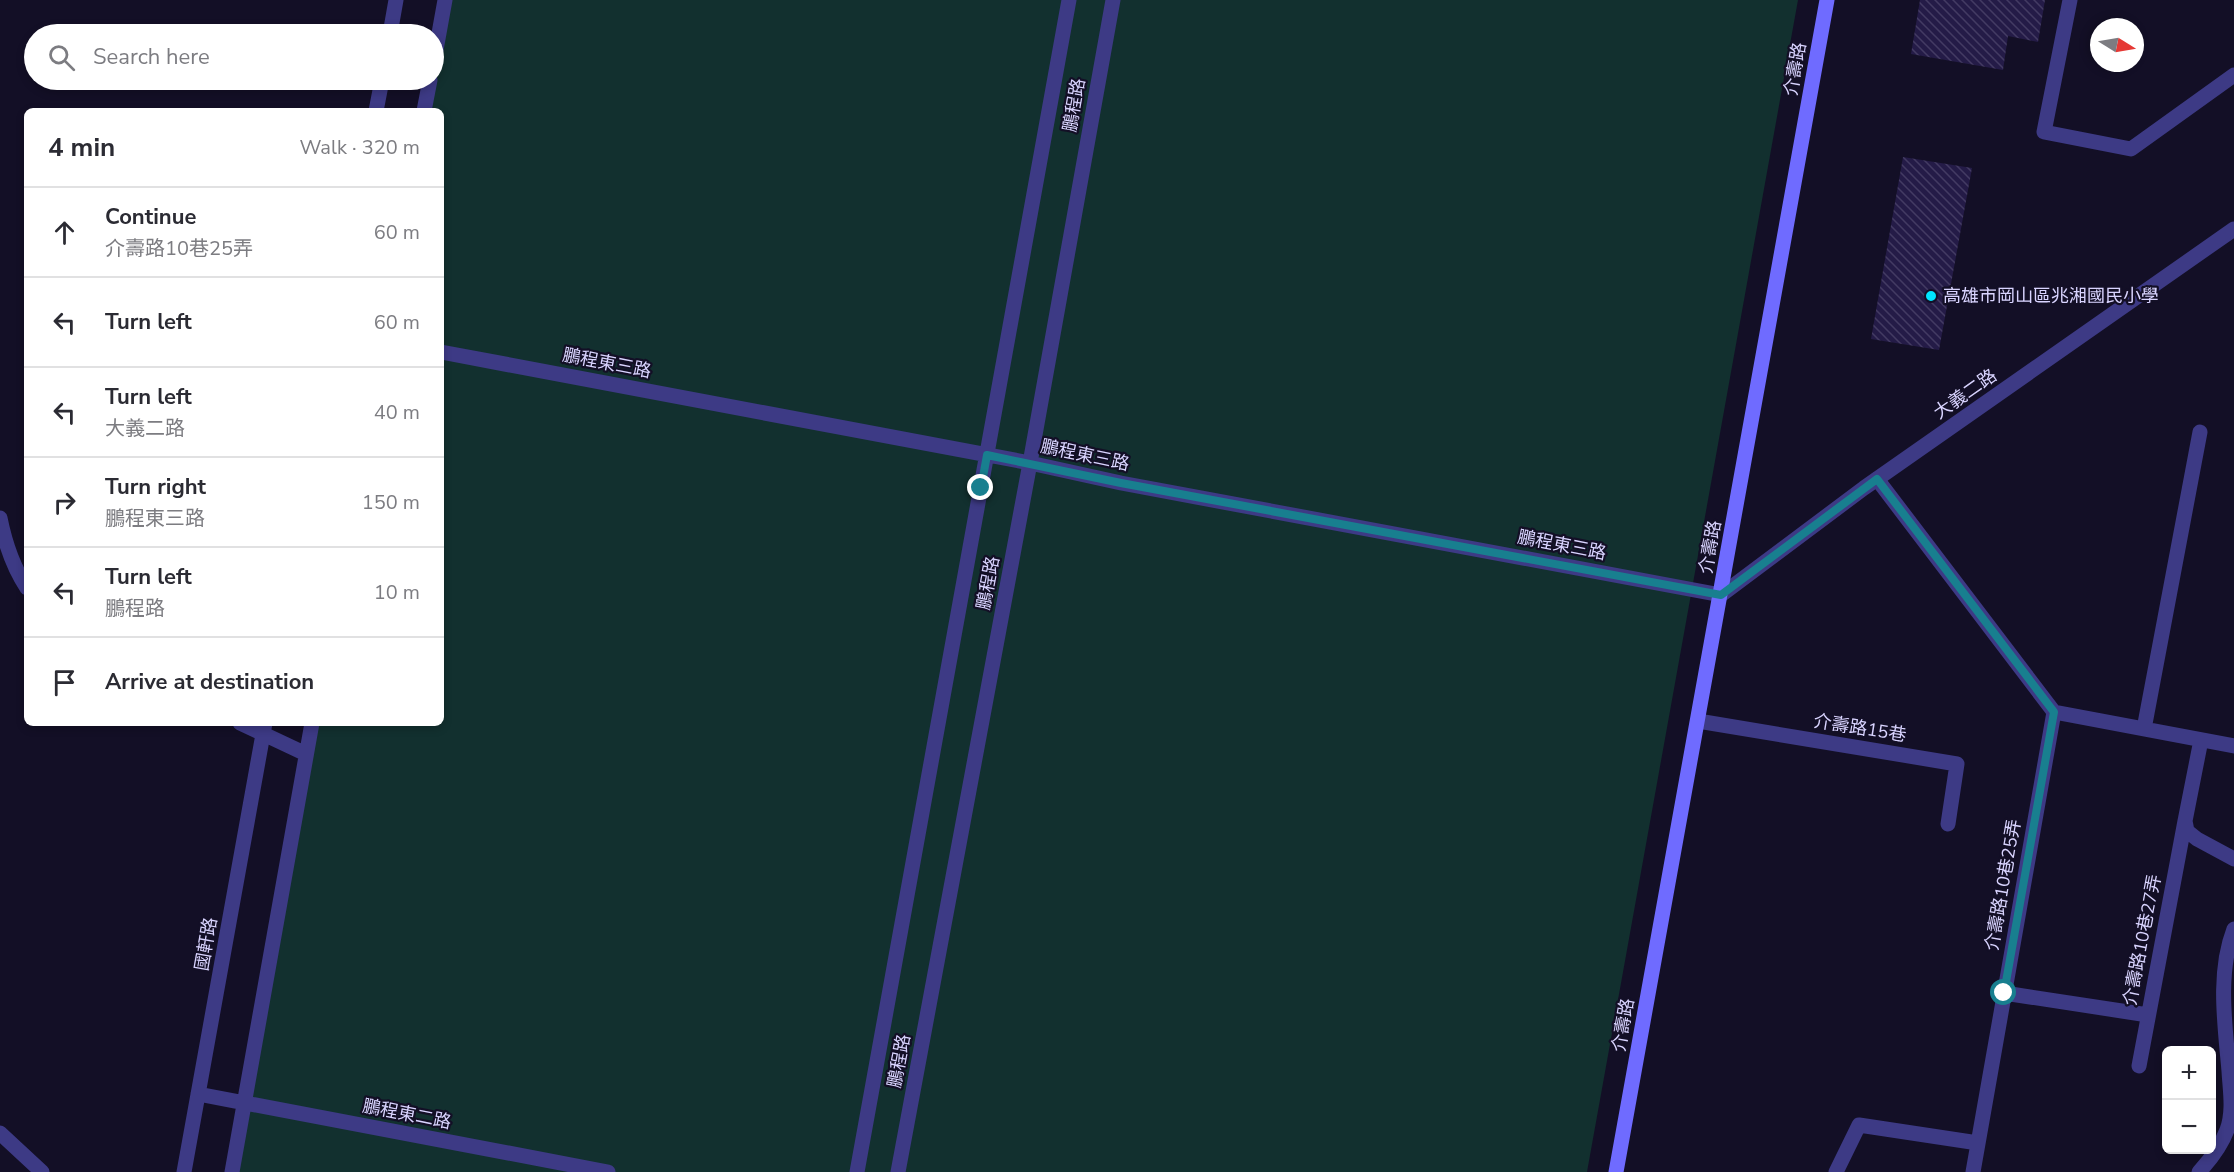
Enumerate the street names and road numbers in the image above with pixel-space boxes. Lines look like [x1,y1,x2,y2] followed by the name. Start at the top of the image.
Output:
[1778,40,1812,98] street label: 介壽路
[1057,76,1091,134] street label: 鵬程路
[561,343,653,383] street label: 鵬程東三路
[1929,364,2001,424] street label: 大義二路
[1038,434,1132,476] street label: 鵬程東三路
[1693,518,1727,576] street label: 介壽路
[1516,525,1608,565] street label: 鵬程東三路
[971,554,1005,612] street label: 鵬程路
[1812,709,1908,747] street label: 介壽路15巷
[1980,817,2026,953] street label: 介壽路10巷25弄
[2118,872,2166,1008] street label: 介壽路10巷27弄
[189,915,223,973] street label: 國軒路
[1606,996,1640,1054] street label: 介壽路
[882,1032,916,1090] street label: 鵬程路
[361,1094,453,1134] street label: 鵬程東二路

